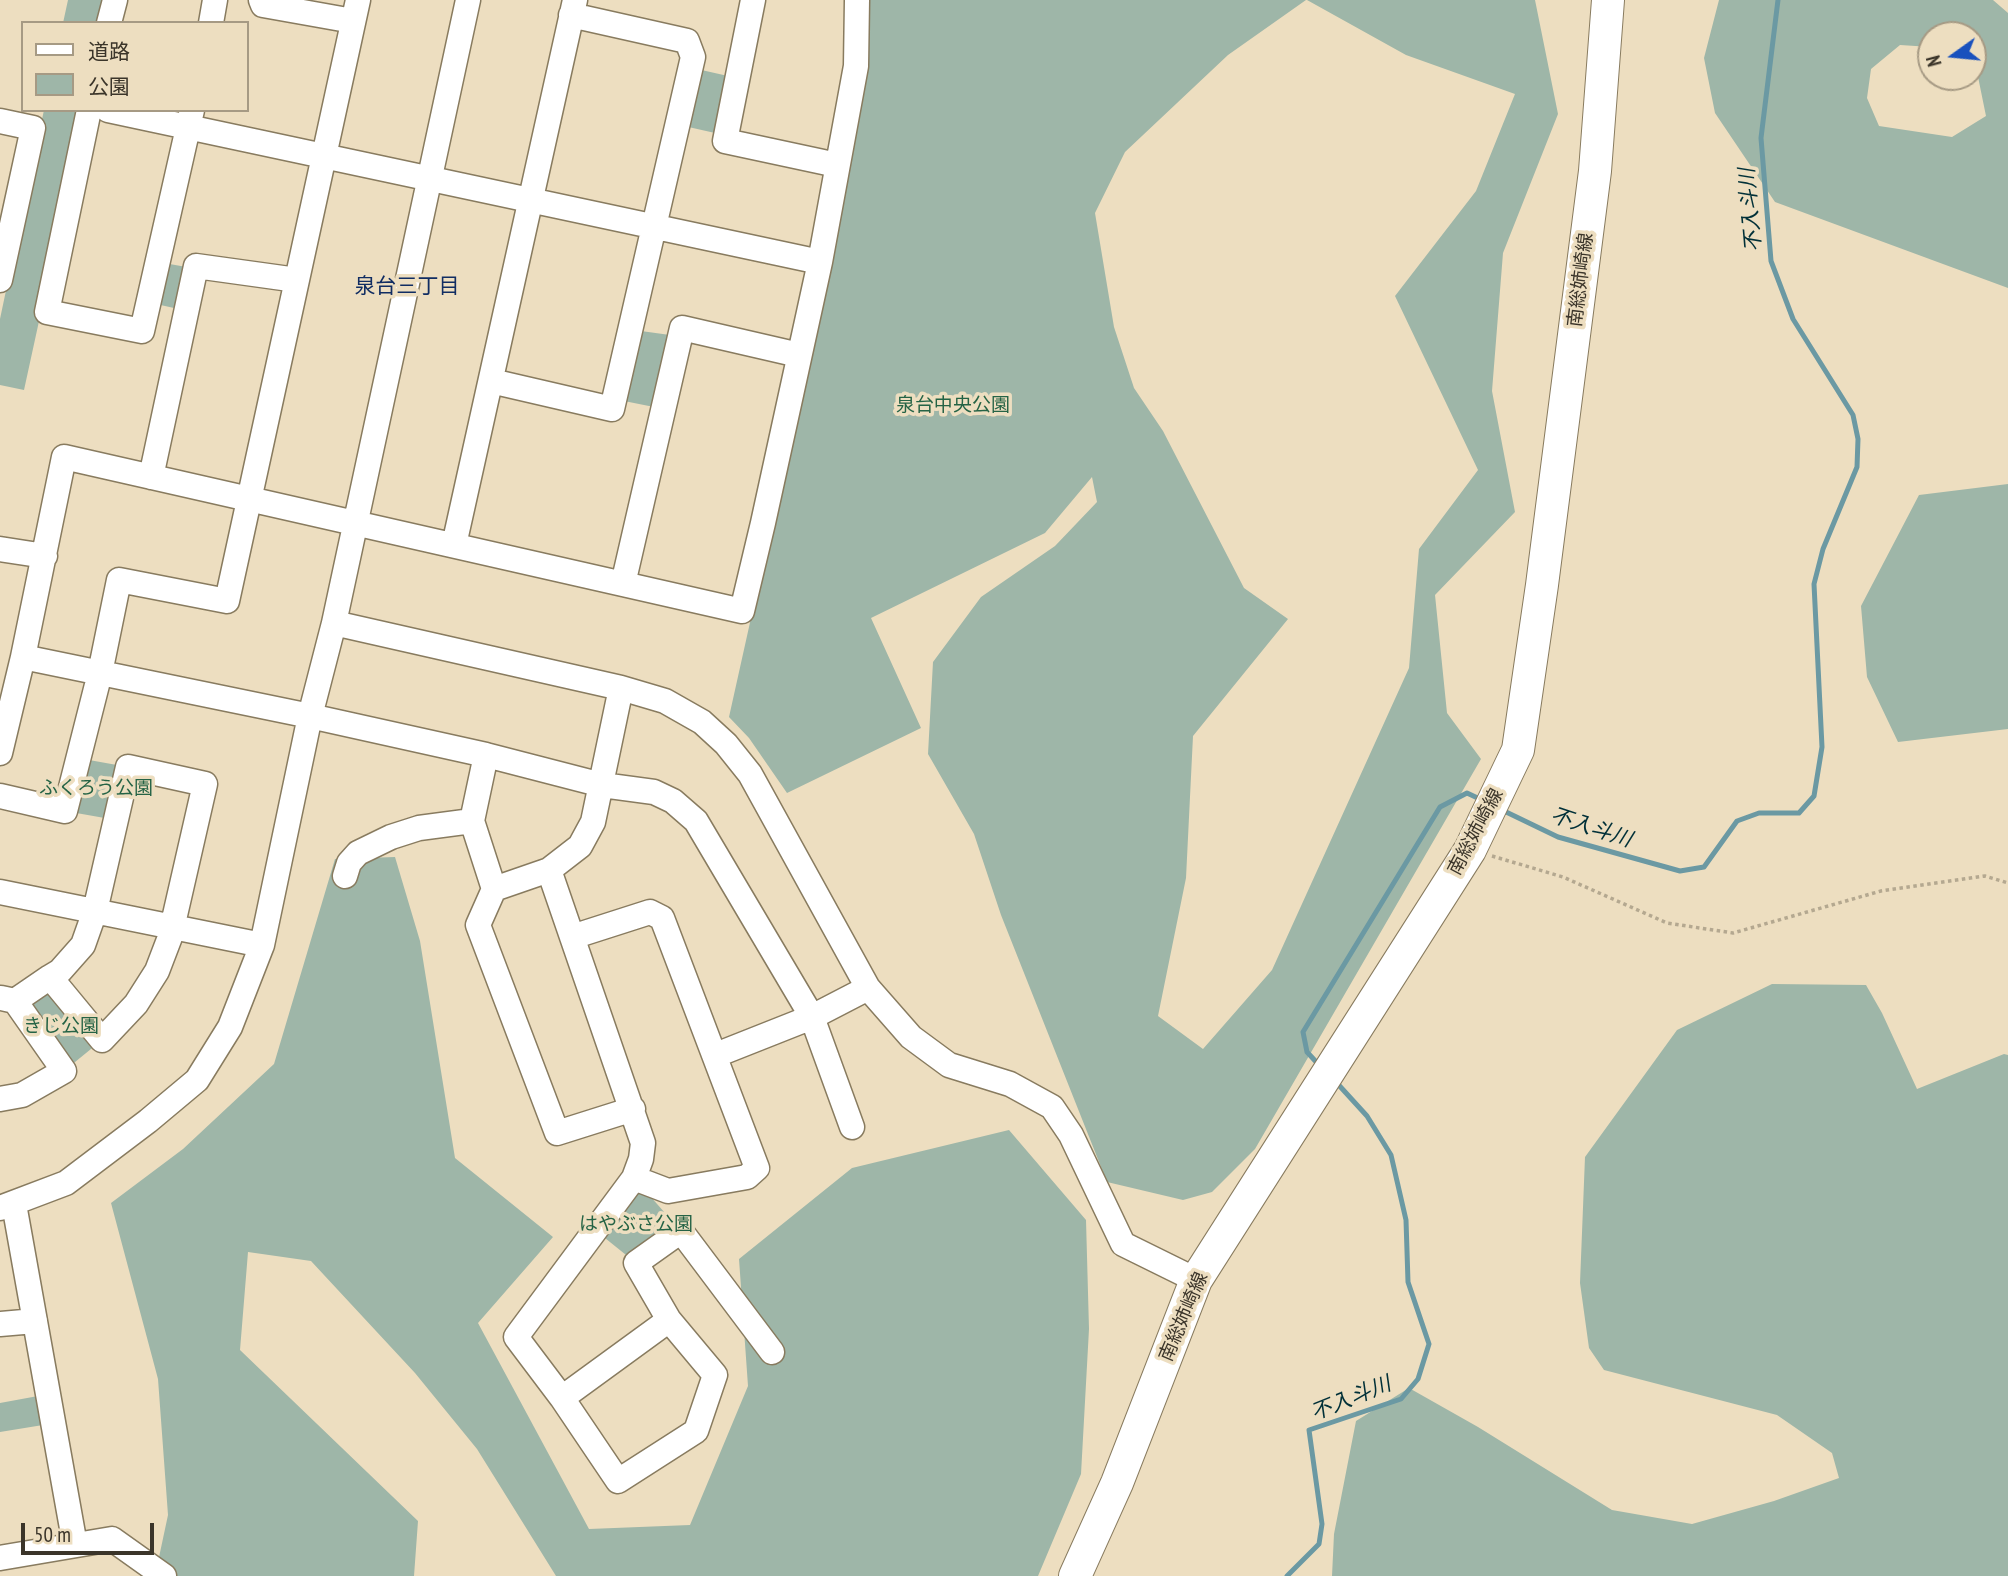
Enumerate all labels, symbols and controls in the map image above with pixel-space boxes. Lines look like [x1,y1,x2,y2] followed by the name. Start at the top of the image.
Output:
[21,21,248,112] legend
[1917,21,1987,91] north arrow
[88,38,130,65] text: 道路
[1921,53,1947,69] text: N
[88,73,130,100] text: 公園
[1735,167,1767,253] water label: 不入斗川
[1564,231,1598,329] street label: 南総姉崎線
[355,274,459,300] district label: 泉台三丁目
[896,395,1010,417] park label: 泉台中央公園
[39,778,153,800] park label: ふくろう公園
[1444,785,1508,879] street label: 南総姉崎線
[1547,803,1635,853] water label: 不入斗川
[23,1016,99,1038] park label: きじ公園
[579,1214,693,1236] park label: はやぶさ公園
[1155,1269,1213,1365] street label: 南総姉崎線
[1307,1372,1395,1426] water label: 不入斗川
[24,1510,158,1554] scale bar
[34,1521,71,1548] text: 50 m

